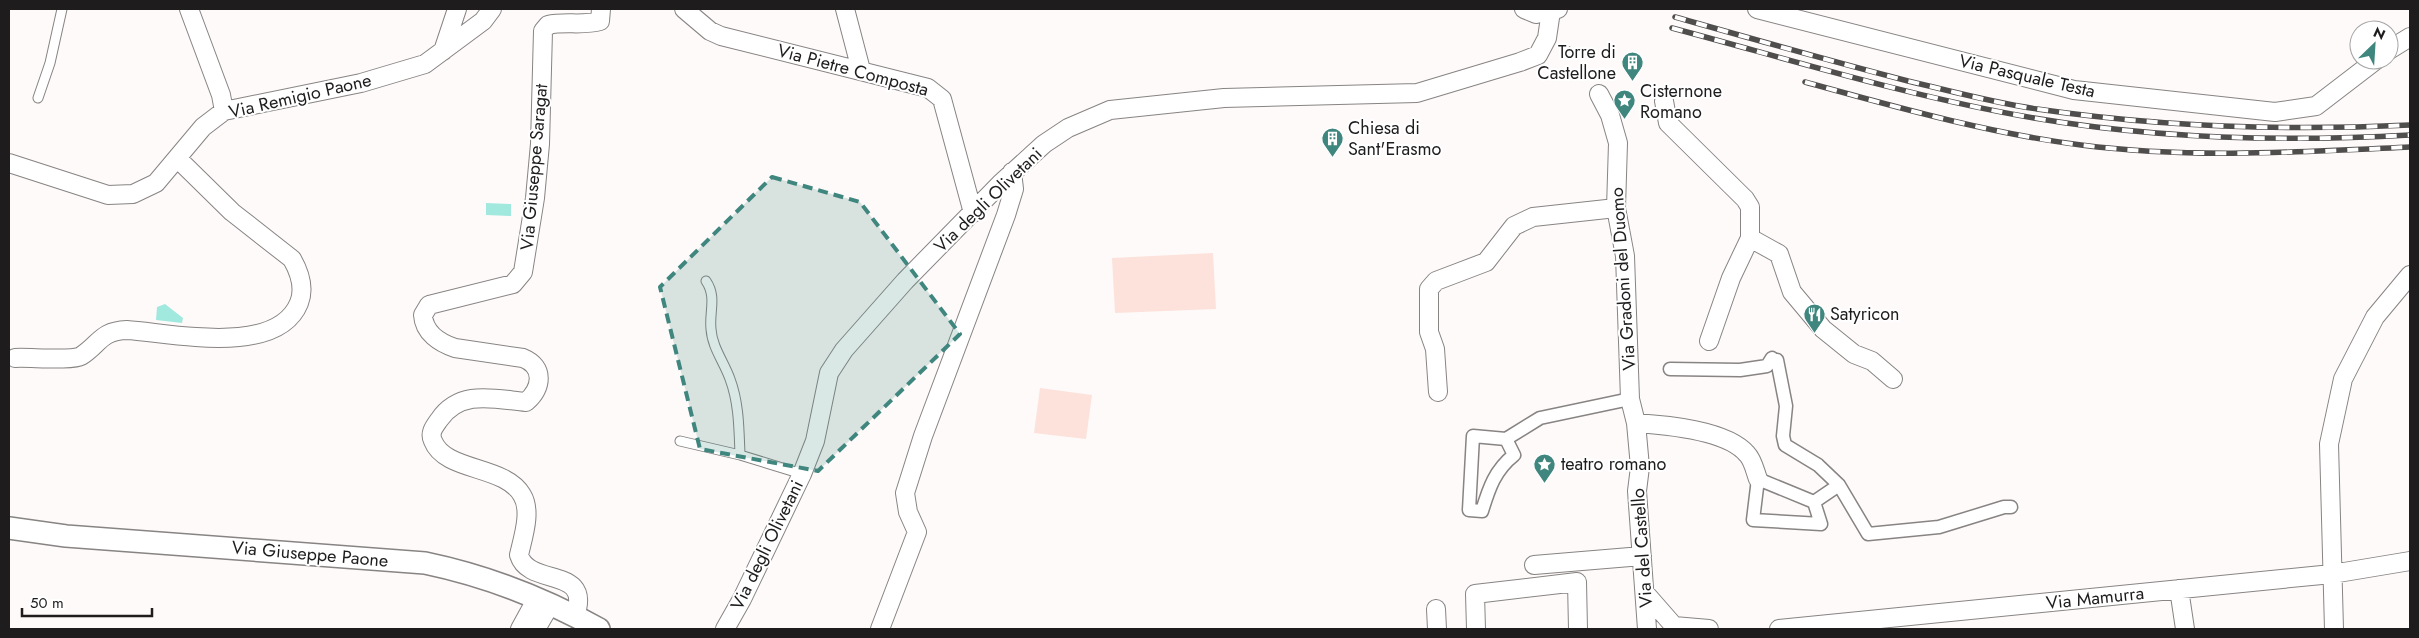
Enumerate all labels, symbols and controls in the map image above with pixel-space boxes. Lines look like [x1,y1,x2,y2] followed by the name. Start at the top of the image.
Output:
[2349,20,2399,70] north arrow
[2370,22,2389,45] text: N
[774,37,932,103] street label: Via Pietre Composta
[1537,39,1616,86] place label: Torre di Castellone
[1956,48,2098,104] street label: Via Pasquale Testa
[1620,50,1644,81] building icon: Torre di Castellone
[226,67,374,125] street label: Via Remigio Paone
[1640,78,1722,125] place label: Cisternone Romano
[514,82,554,251] street label: Via Giuseppe Saragat
[1612,89,1636,120] place icon: Cisternone Romano
[1348,115,1441,162] place label: Chiesa di Sant'Erasmo
[1320,126,1344,157] building icon: Chiesa di Sant'Erasmo
[928,141,1048,259] street label: Via degli Olivetani
[1604,186,1642,371] street label: Via Gradoni del Duomo
[1830,301,1900,327] place label: Satyricon
[1802,302,1826,333] restaurant icon: Satyricon
[1561,451,1667,477] place label: teatro romano
[1533,452,1557,483] place icon: teatro romano
[724,476,810,614] street label: Via degli Olivetani
[1625,487,1659,609] street label: Via del Castello
[231,534,389,574] street label: Via Giuseppe Paone
[2045,580,2145,616] street label: Via Mamurra
[22,586,152,618] scale bar
[30,592,64,614] text: 50 m

